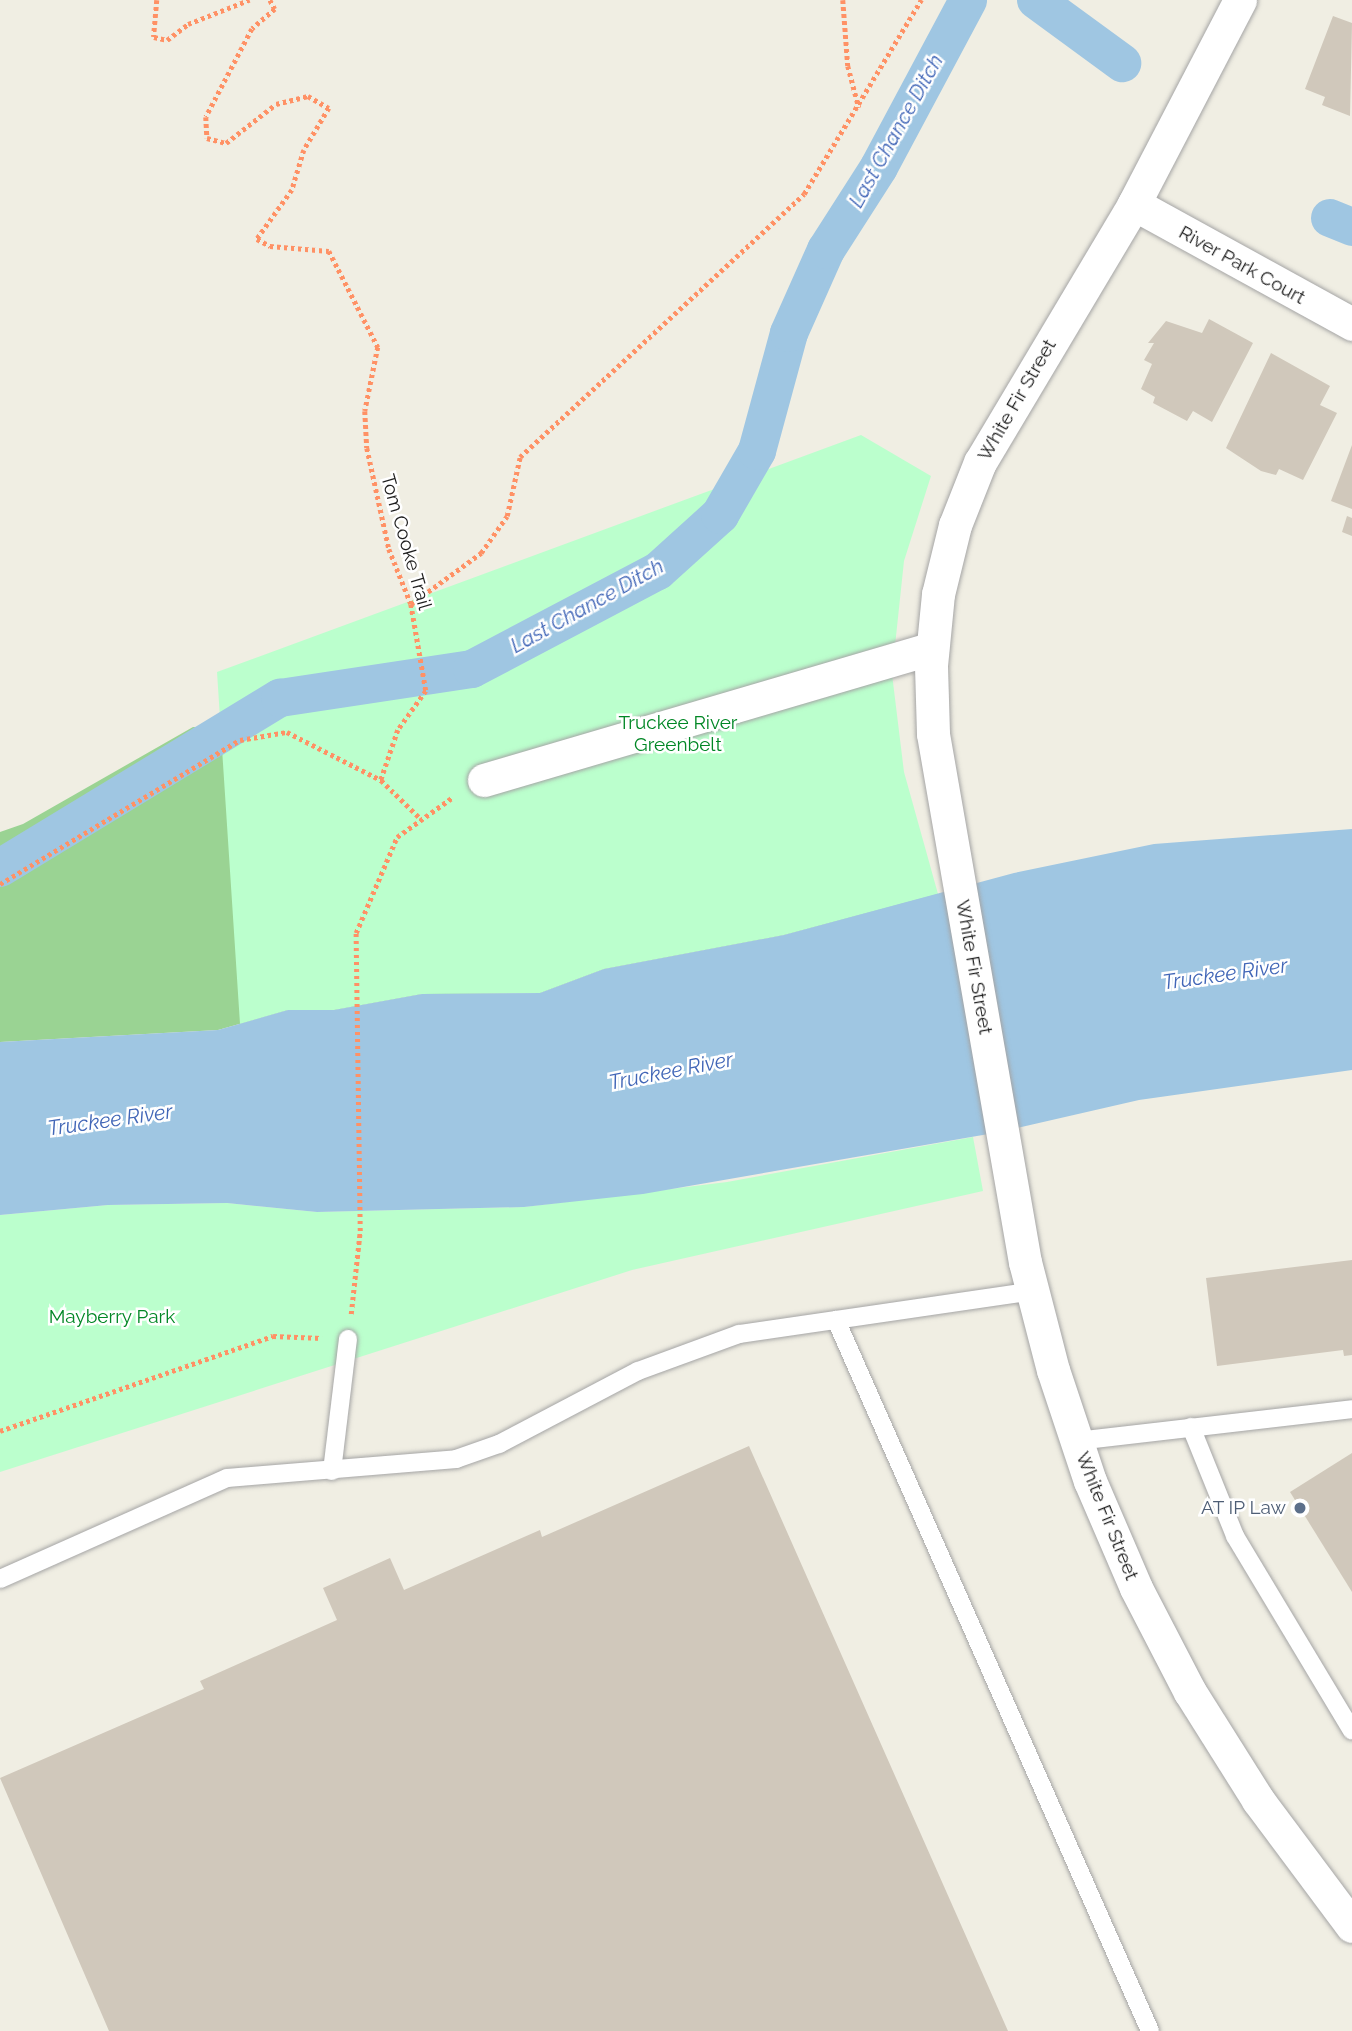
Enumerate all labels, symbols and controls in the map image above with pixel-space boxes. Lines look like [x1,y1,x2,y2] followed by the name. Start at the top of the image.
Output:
[843,50,949,212] water label: Last Chance Ditch
[1175,221,1309,309] street label: River Park Court
[973,335,1061,465] street label: White Fir Street
[376,471,436,613] street label: Tom Cooke Trail
[506,553,668,659] water label: Last Chance Ditch
[618,712,738,756] park label: Truckee River Greenbelt
[951,898,997,1036] street label: White Fir Street
[1161,953,1289,995] water label: Truckee River
[607,1047,735,1095] water label: Truckee River
[46,1099,174,1141] water label: Truckee River
[48,1306,176,1328] park label: Mayberry Park
[1071,1448,1143,1584] street label: White Fir Street
[1200,1497,1286,1519] place label: AT IP Law
[1292,1500,1308,1516] marker: AT IP Law

